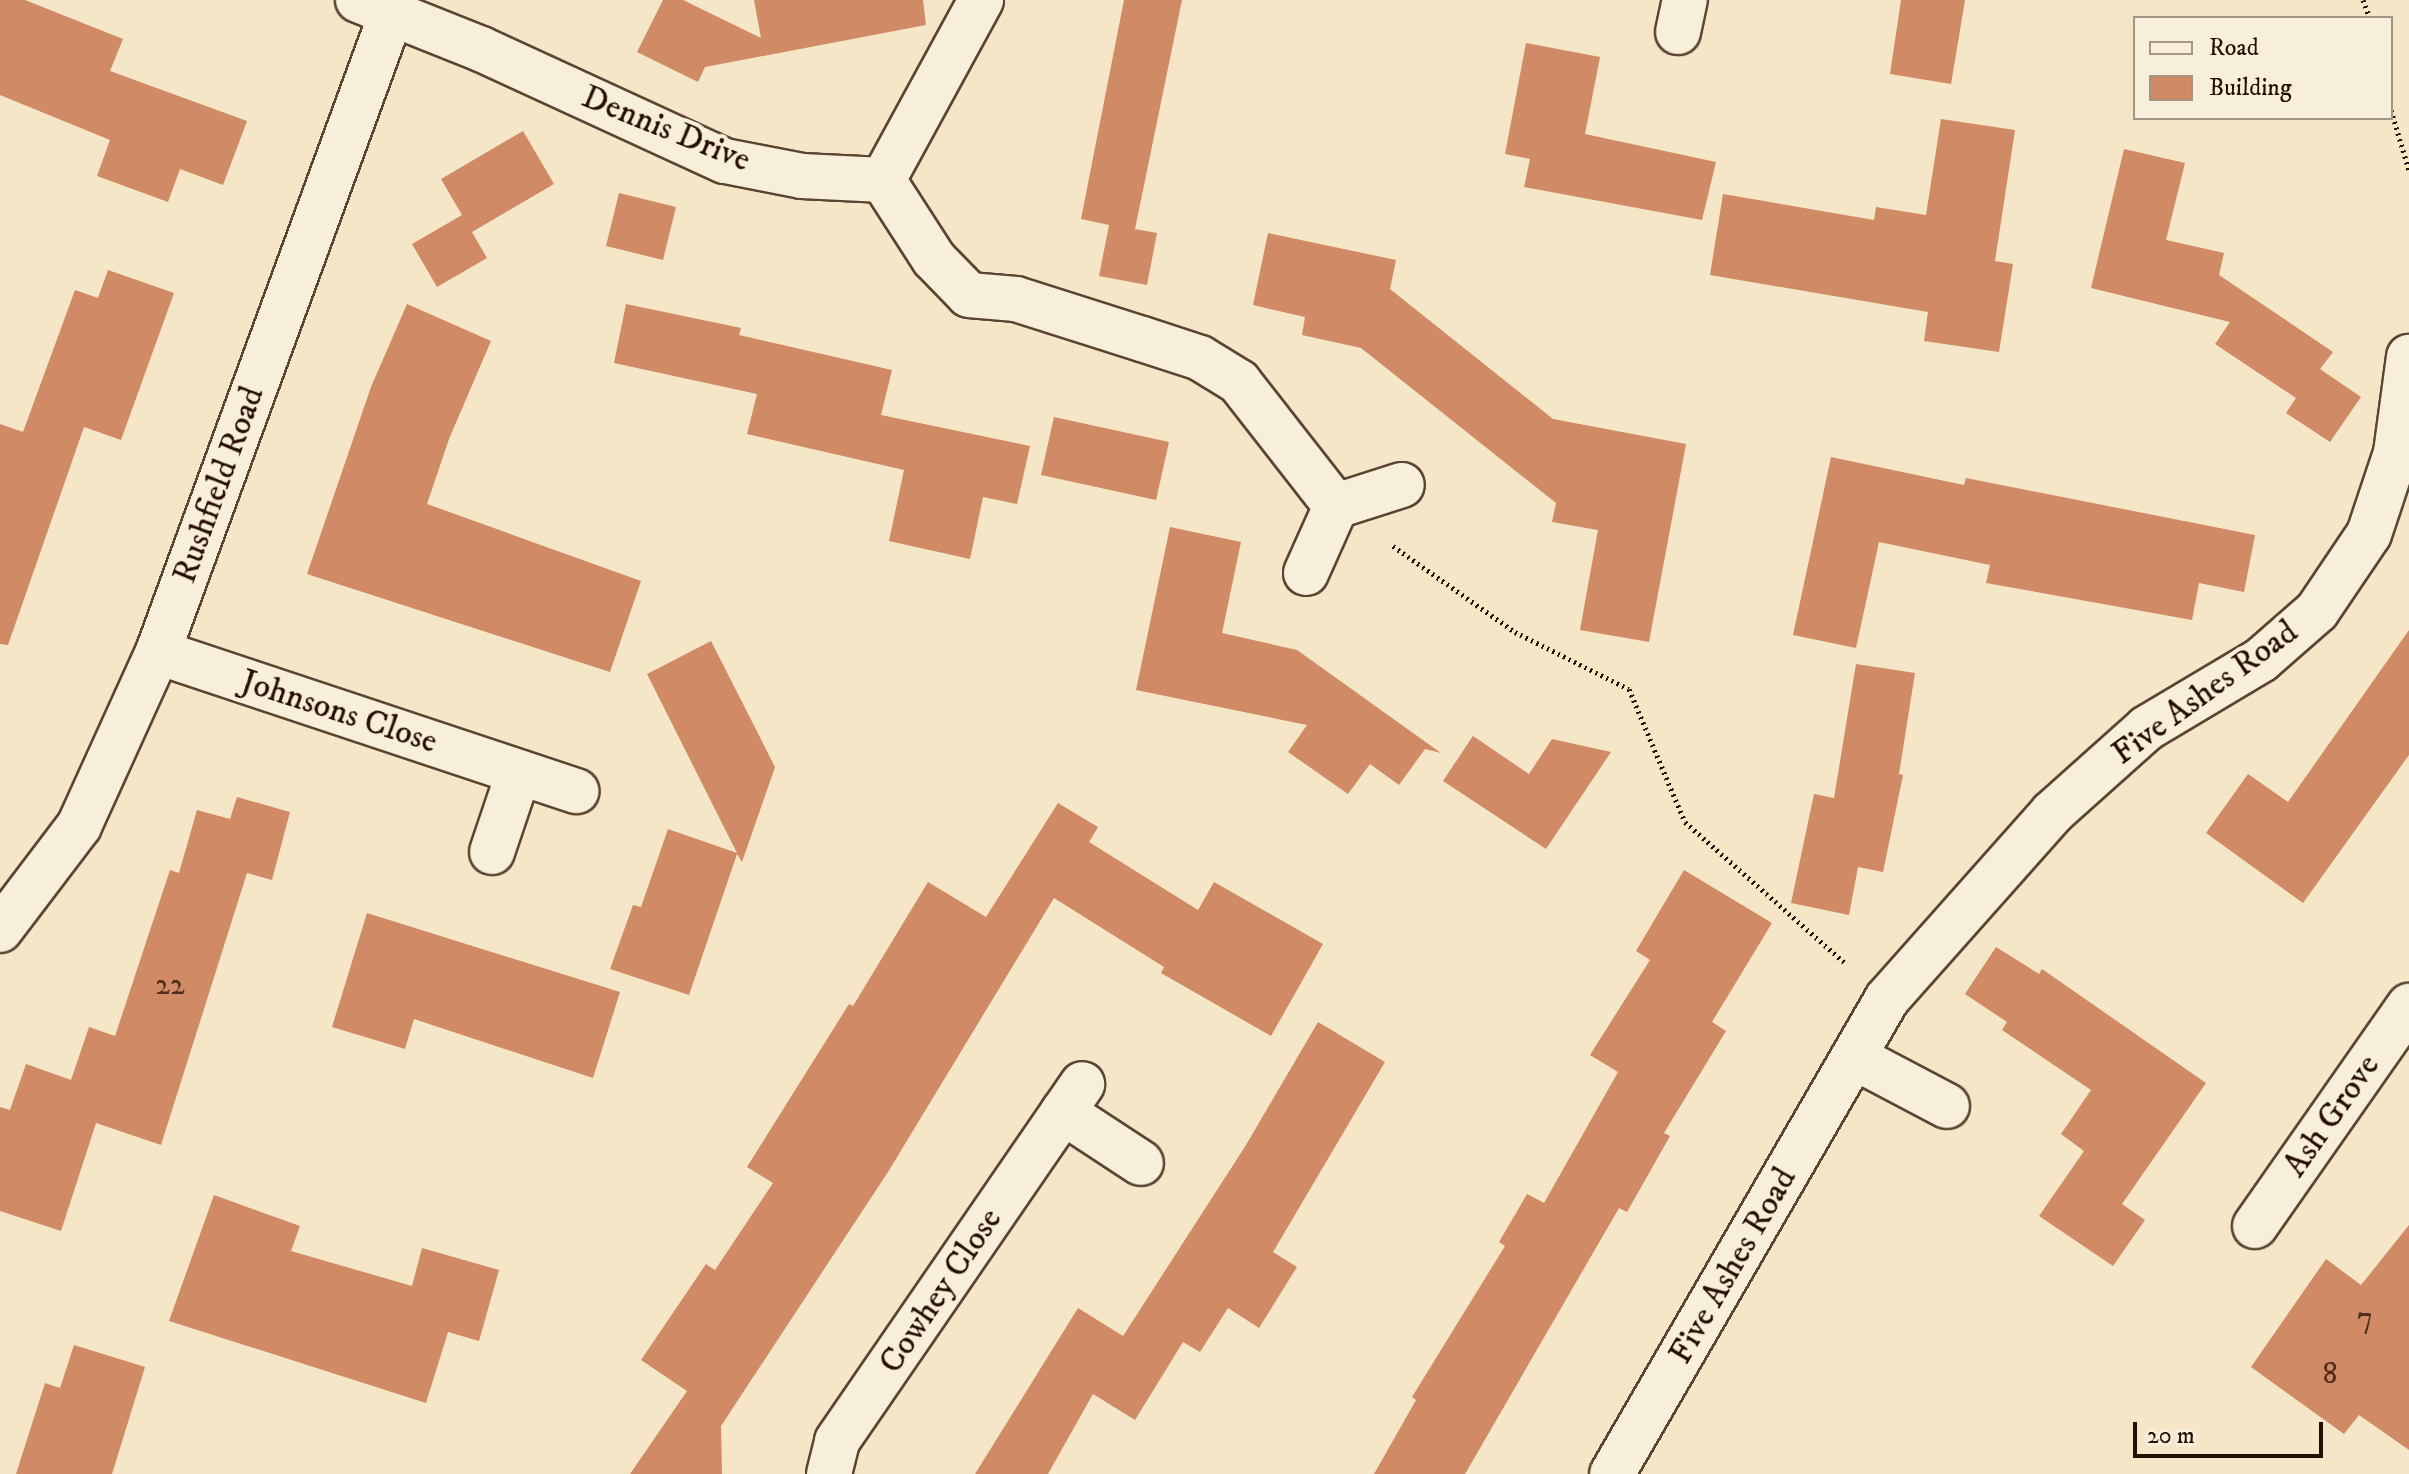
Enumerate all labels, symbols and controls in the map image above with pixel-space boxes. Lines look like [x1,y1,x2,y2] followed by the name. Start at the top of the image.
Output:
[2133,16,2393,120] legend
[2209,33,2259,63] text: Road
[2209,73,2292,103] text: Building
[576,77,756,181] street label: Dennis Drive
[165,381,273,589] street label: Rushfield Road
[2104,612,2306,774] street label: Five Ashes Road
[236,661,442,763] street label: Johnsons Close
[155,968,185,1004] house number: 22
[2275,1047,2389,1185] street label: Ash Grove
[1660,1161,1806,1371] street label: Five Ashes Road
[871,1201,1011,1381] street label: Cowhey Close
[2357,1301,2373,1337] house number: 7
[2322,1357,2338,1393] house number: 8
[2137,1406,2327,1456] scale bar
[2147,1421,2195,1451] text: 20 m

